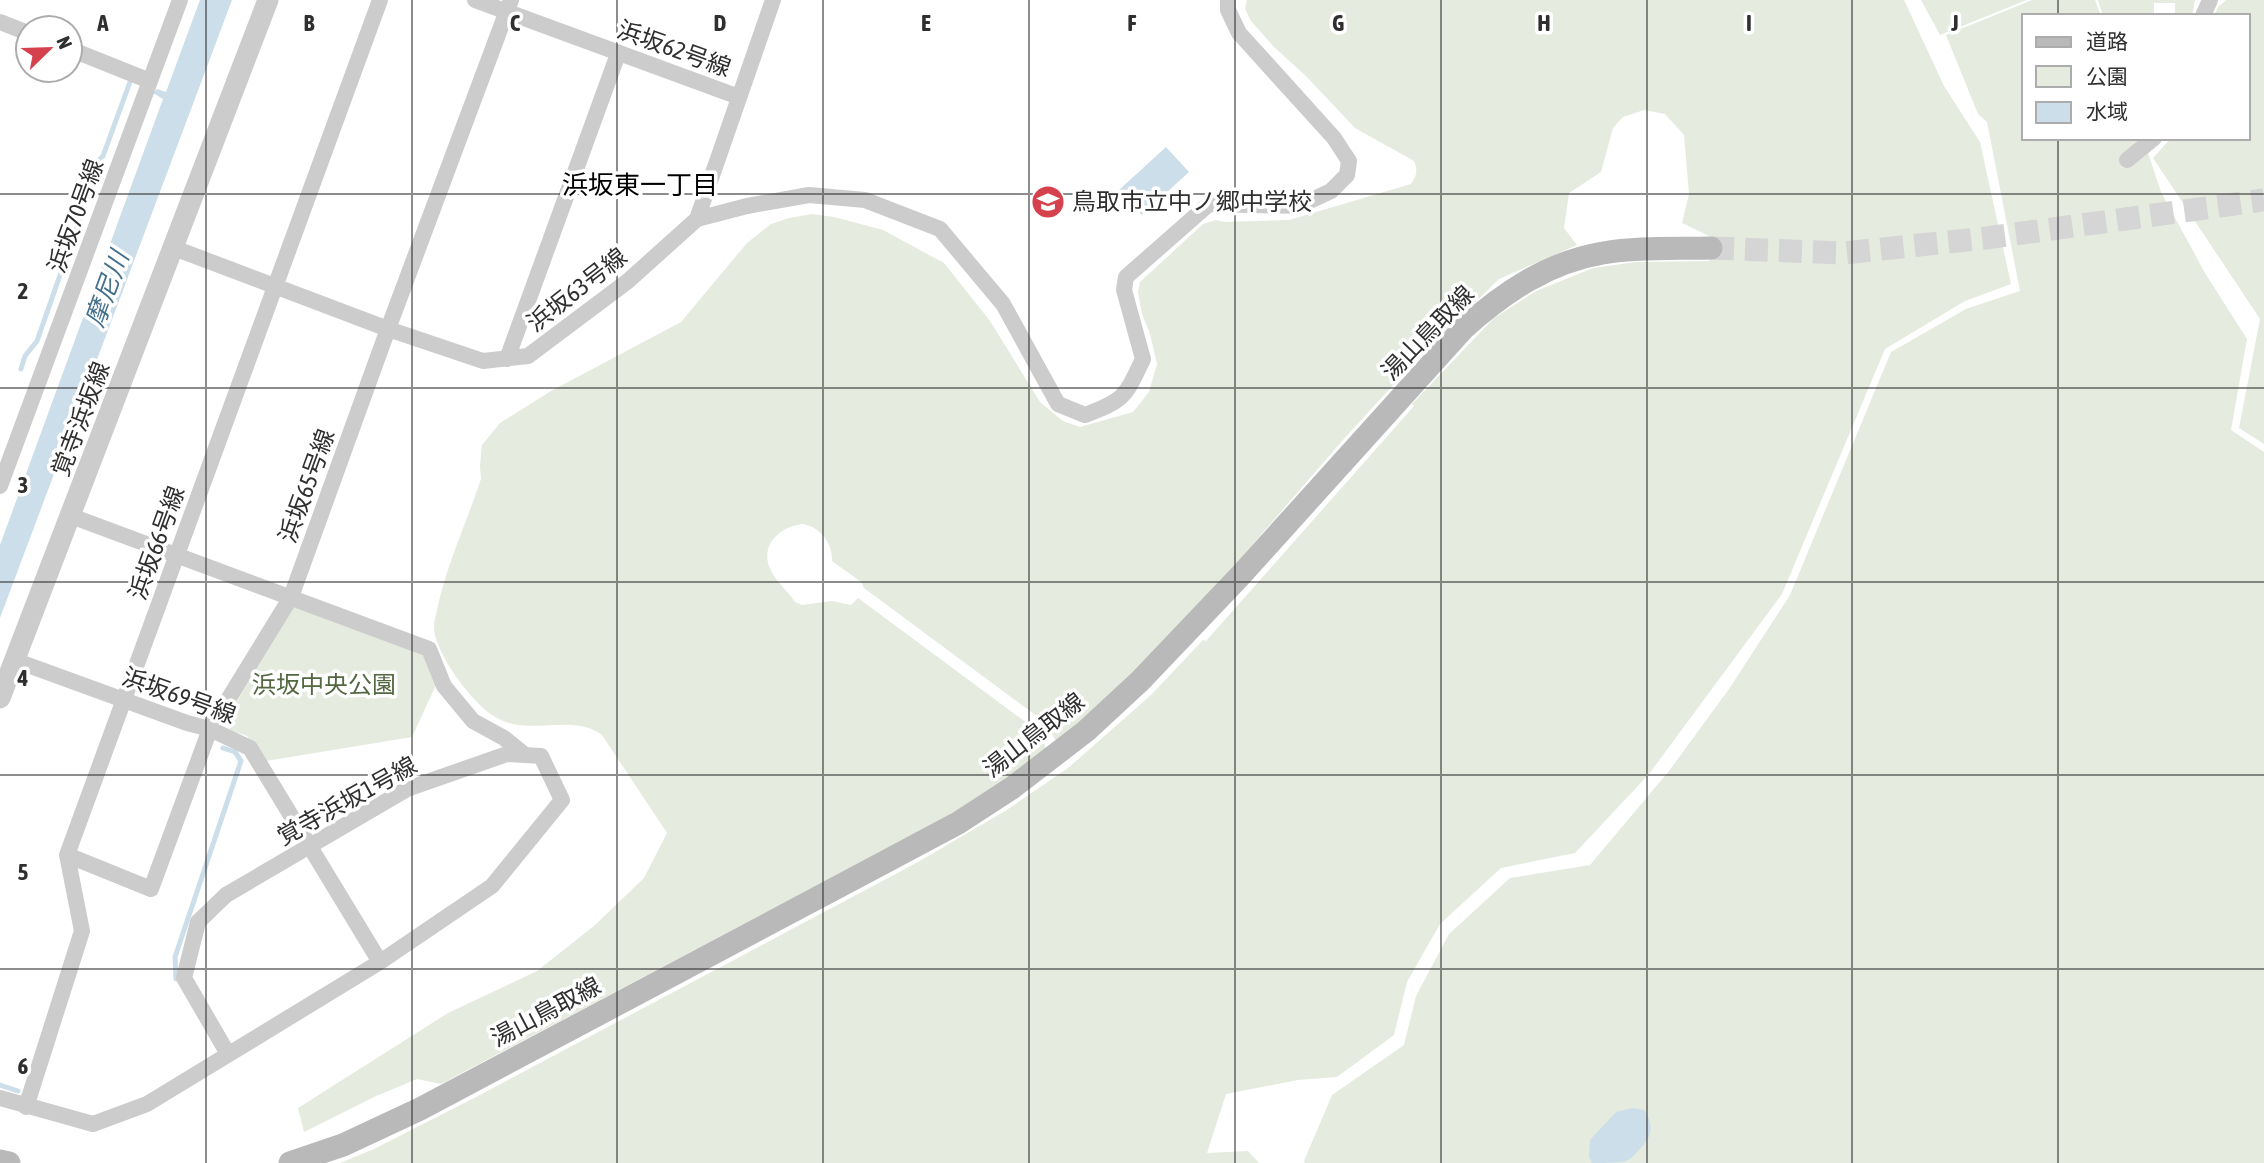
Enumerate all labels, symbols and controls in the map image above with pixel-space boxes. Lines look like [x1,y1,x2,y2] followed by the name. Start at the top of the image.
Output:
[96,10,109,36] text: A
[304,10,315,36] text: B
[510,10,521,36] text: C
[714,10,727,36] text: D
[921,10,931,36] text: E
[1127,10,1137,36] text: F
[1332,10,1344,36] text: G
[1537,10,1551,36] text: H
[1746,10,1752,36] text: I
[1950,10,1959,36] text: J
[14,14,84,84] north arrow
[2022,14,2250,140] legend
[614,16,734,81] street label: 浜坂62号線
[2086,29,2128,53] text: 道路
[52,33,77,52] text: N
[2086,64,2128,88] text: 公園
[2086,99,2128,123] text: 水域
[43,156,108,276] street label: 浜坂70号線
[562,170,718,200] district label: 浜坂東一丁目
[1029,183,1067,221] school or university icon: 鳥取市立中ノ郷中学校
[1072,188,1312,215] place label: 鳥取市立中ノ郷中学校
[522,242,632,337] street label: 浜坂63号線
[80,244,135,331] water label: 摩尼川
[18,278,28,304] text: 2
[1376,280,1479,385] street label: 湯山鳥取線
[46,358,115,480] street label: 覚寺浜坂線
[274,426,339,546] street label: 浜坂65号線
[18,472,28,498] text: 3
[124,483,189,603] street label: 浜坂66号線
[119,663,239,728] street label: 浜坂69号線
[17,665,29,691] text: 4
[252,671,396,698] park label: 浜坂中央公園
[978,687,1089,782] street label: 湯山鳥取線
[272,751,421,850] street label: 覚寺浜坂1号線
[18,859,29,885] text: 5
[486,971,605,1052] street label: 湯山鳥取線
[18,1053,29,1079] text: 6

